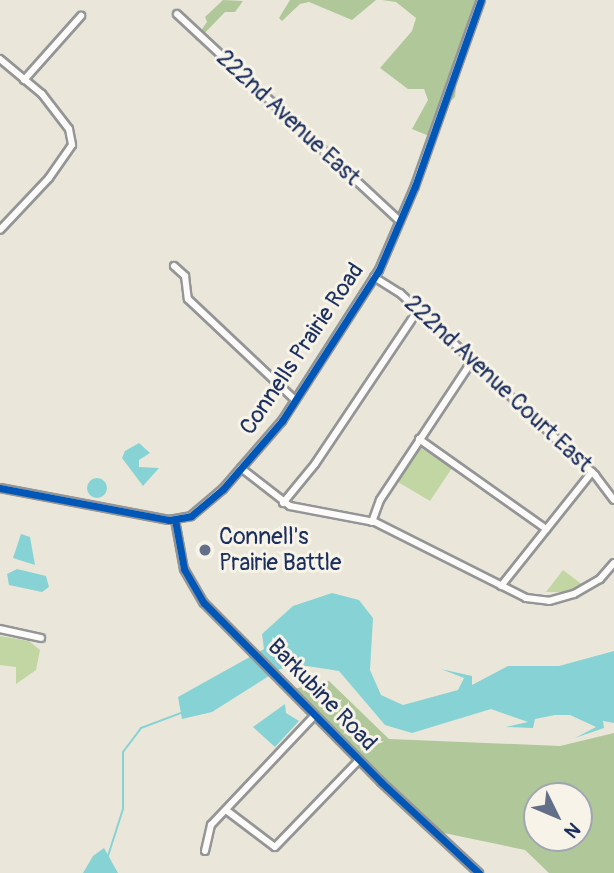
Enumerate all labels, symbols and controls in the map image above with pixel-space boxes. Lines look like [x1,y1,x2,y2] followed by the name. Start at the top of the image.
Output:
[211,45,365,191] street label: 222nd Avenue East
[234,258,370,440] street label: Connells Prairie Road
[399,290,597,478] street label: 222nd Avenue Court East
[219,523,341,577] place label: Connell's Prairie Battle
[197,542,213,558] marker: Connell's Prairie Battle
[262,633,382,757] street label: Barkubine Road
[523,782,593,852] north arrow
[559,817,585,843] text: N

